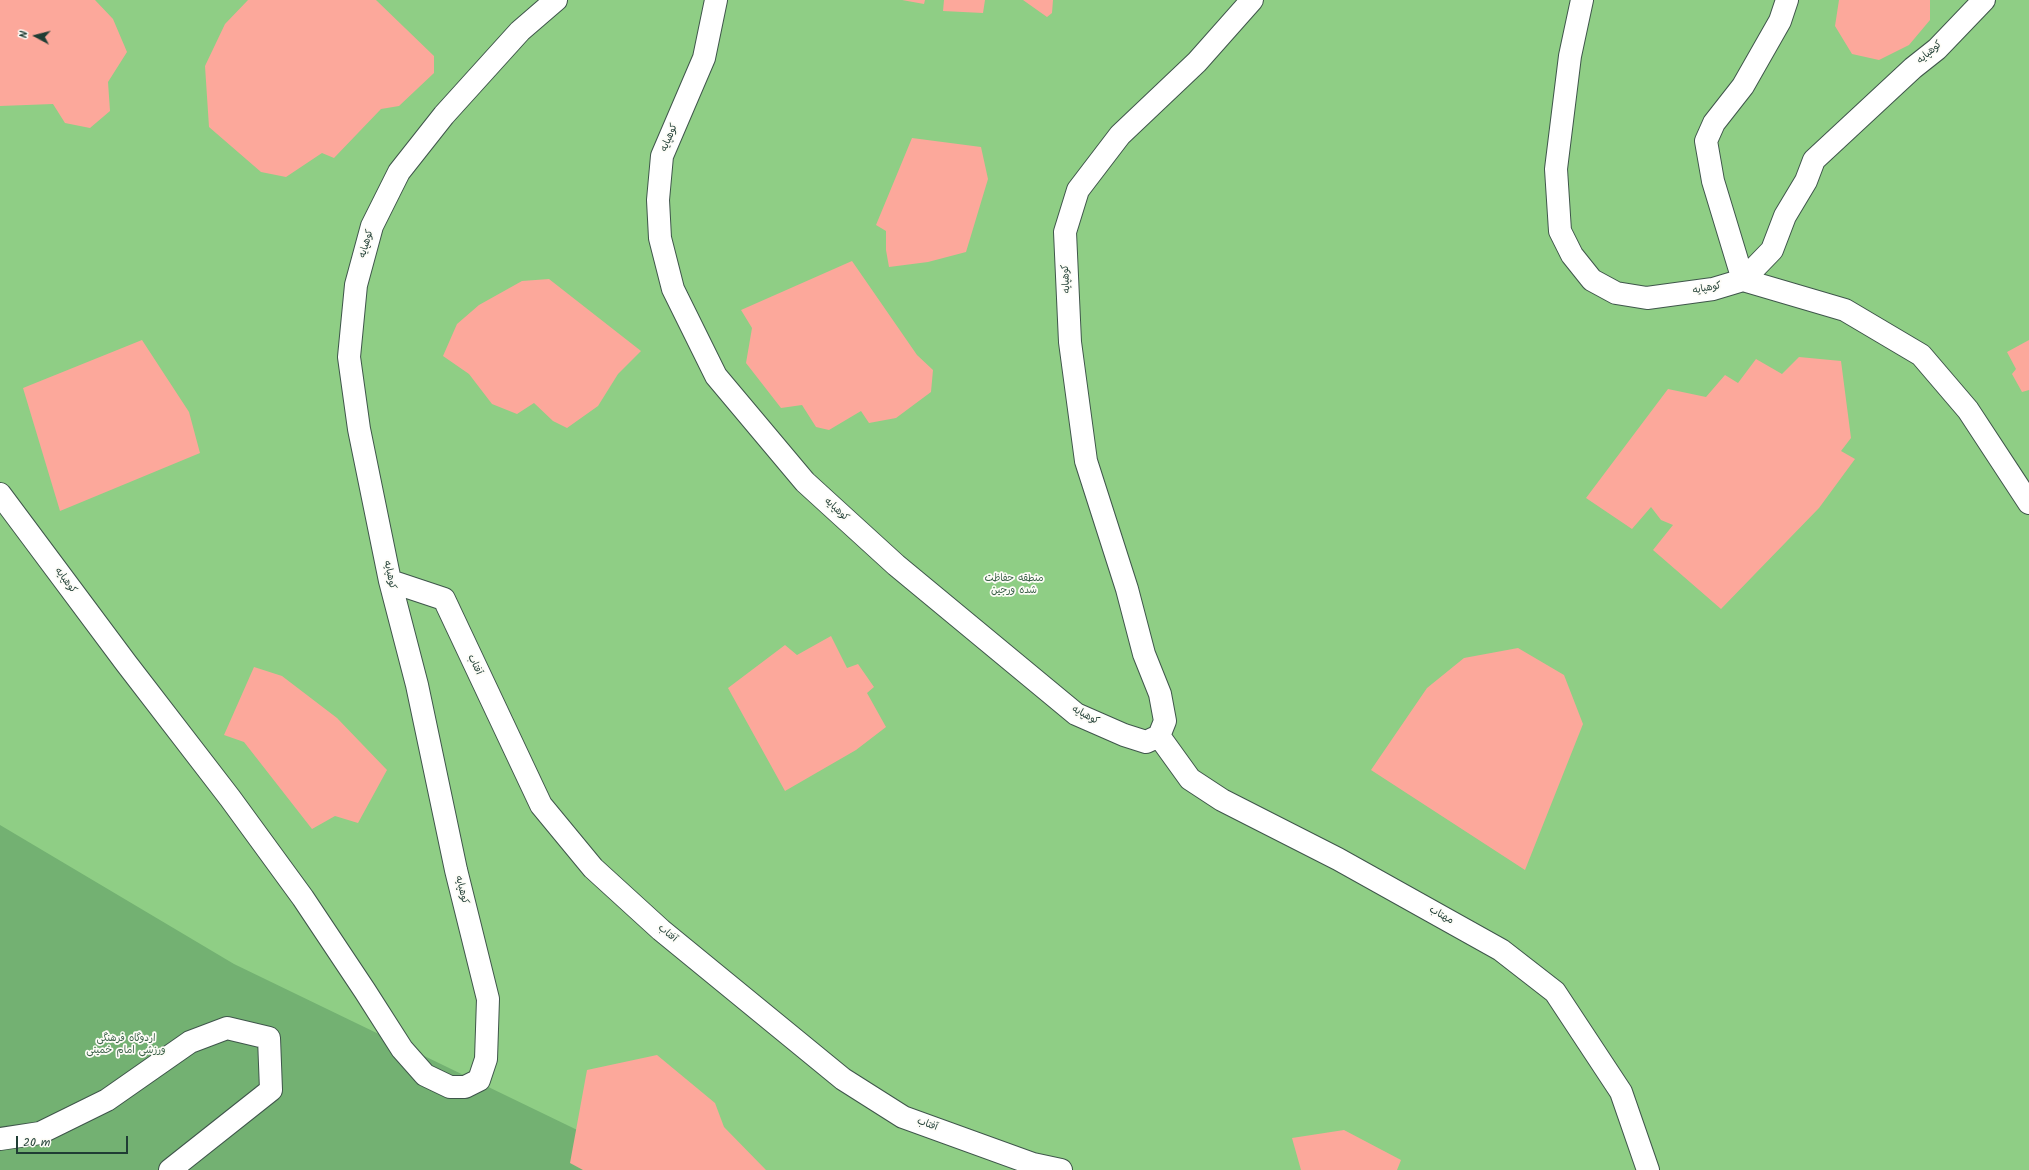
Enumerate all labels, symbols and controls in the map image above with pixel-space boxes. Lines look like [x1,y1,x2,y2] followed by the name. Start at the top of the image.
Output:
[16,16,56,56] north arrow
[15,30,33,39] text: N
[1915,39,1945,67] street label: کوهپایه
[659,122,681,154] street label: کوهپایه
[357,228,377,260] street label: کوهپایه
[1060,264,1074,294] street label: کوهپایه
[1691,280,1723,298] street label: کوهپایه
[821,496,851,524] street label: کوهپایه
[380,559,398,591] street label: کوهپایه
[51,566,79,596] street label: کوهپایه
[984,573,1044,596] park label: منطقه حفاظت شده ورجین
[464,653,484,677] street label: آفتاب
[1069,704,1101,728] street label: کوهپایه
[452,874,470,906] street label: کوهپایه
[1427,904,1455,928] street label: مهتاب
[655,923,679,945] street label: آفتاب
[86,1033,166,1056] park label: اردوگاه فرهنگی ورزشی امام خمینی
[915,1116,939,1134] street label: آفتاب
[18,1128,130,1154] scale bar
[23,1133,50,1152] text: 20 m

